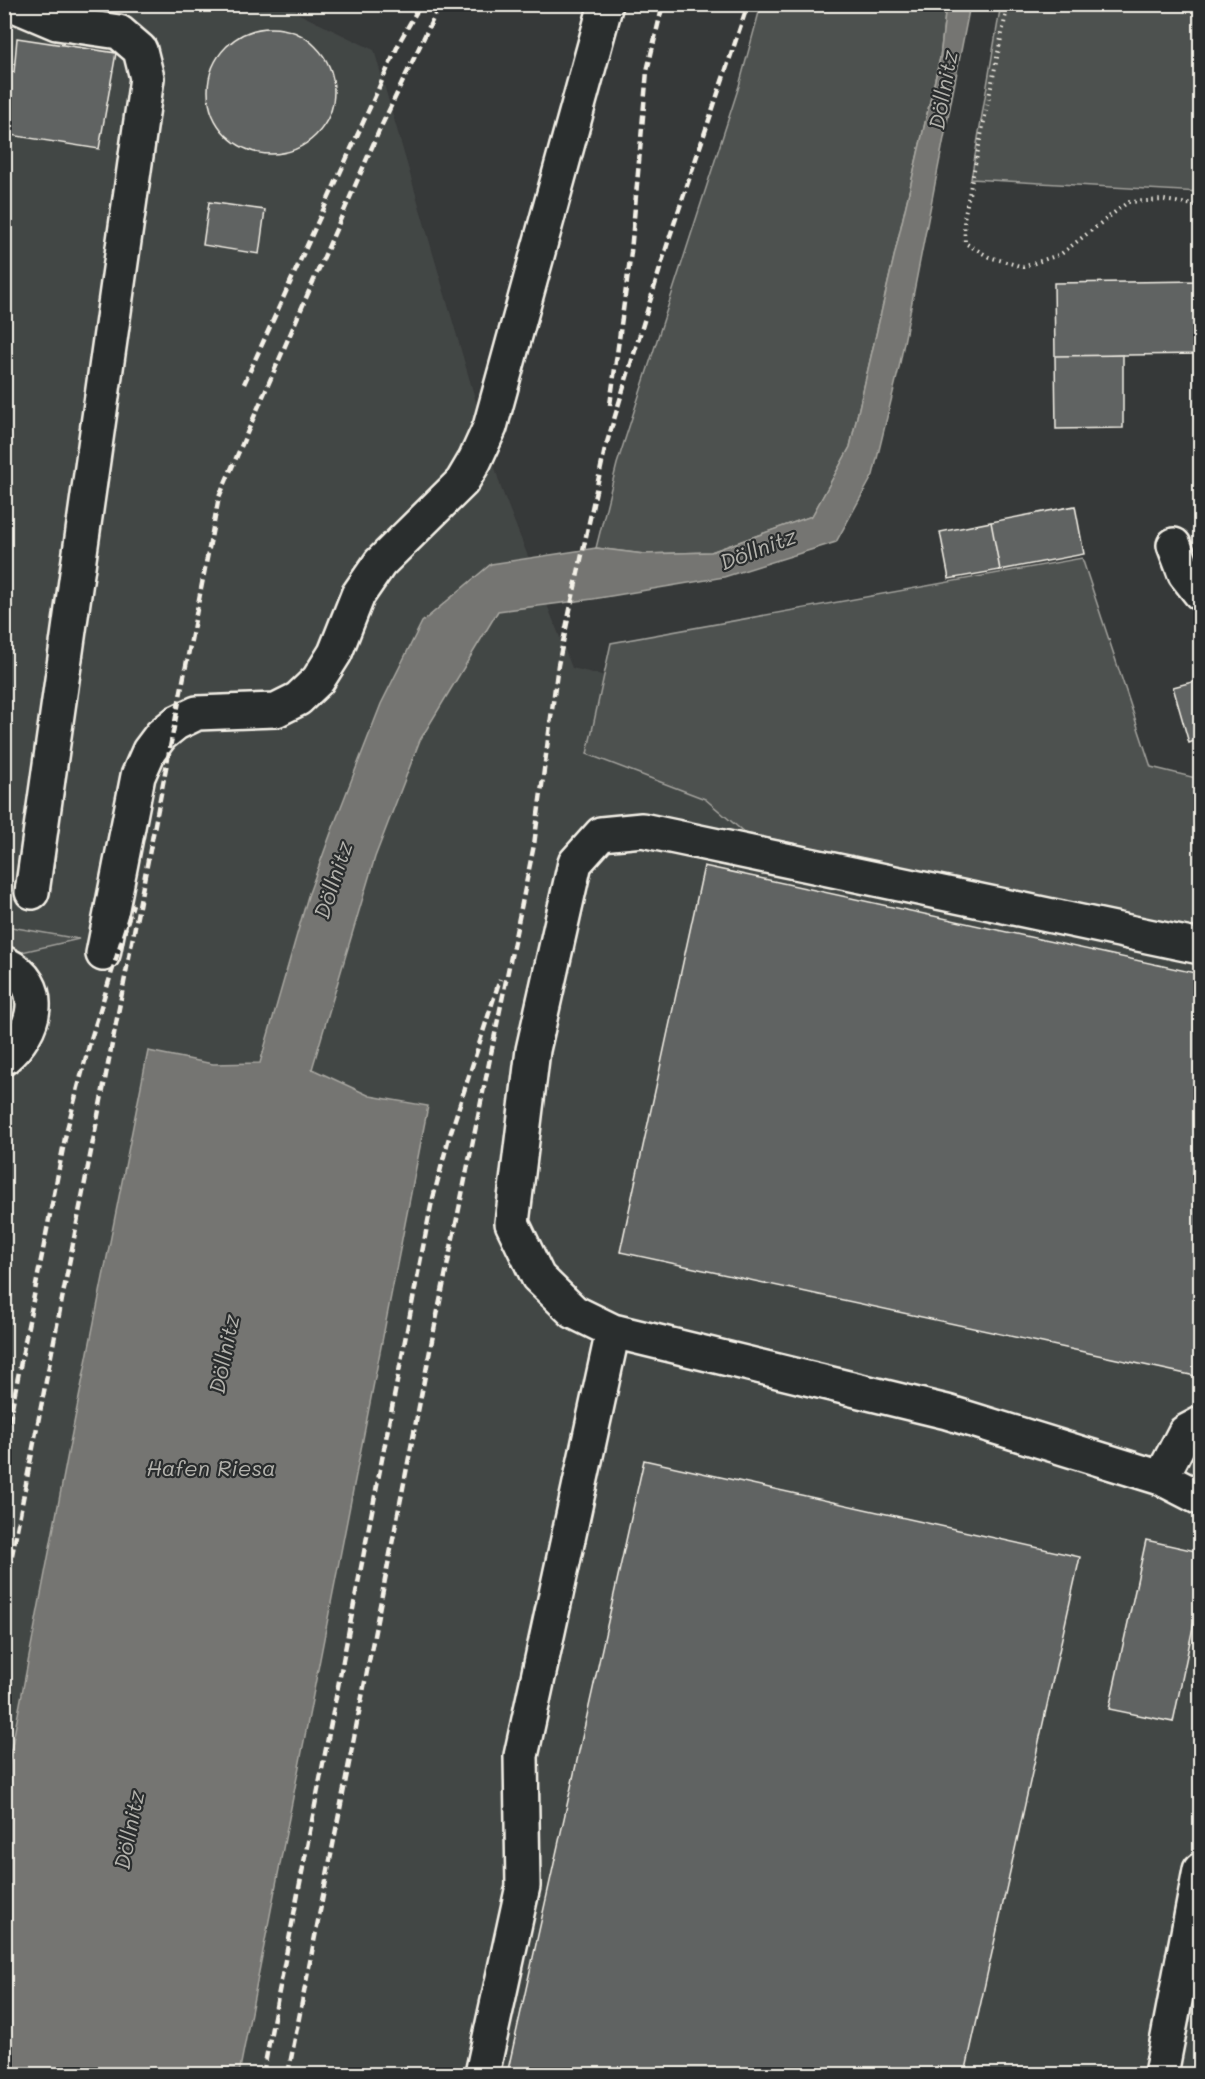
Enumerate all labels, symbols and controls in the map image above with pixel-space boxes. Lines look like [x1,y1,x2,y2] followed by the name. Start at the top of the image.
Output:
[921,47,964,132] water label: Döllnitz
[715,520,801,576] water label: Döllnitz
[306,837,359,922] water label: Döllnitz
[202,1311,246,1396] water label: Döllnitz
[146,1453,276,1482] water label: Hafen Riesa
[107,1787,151,1872] water label: Döllnitz

